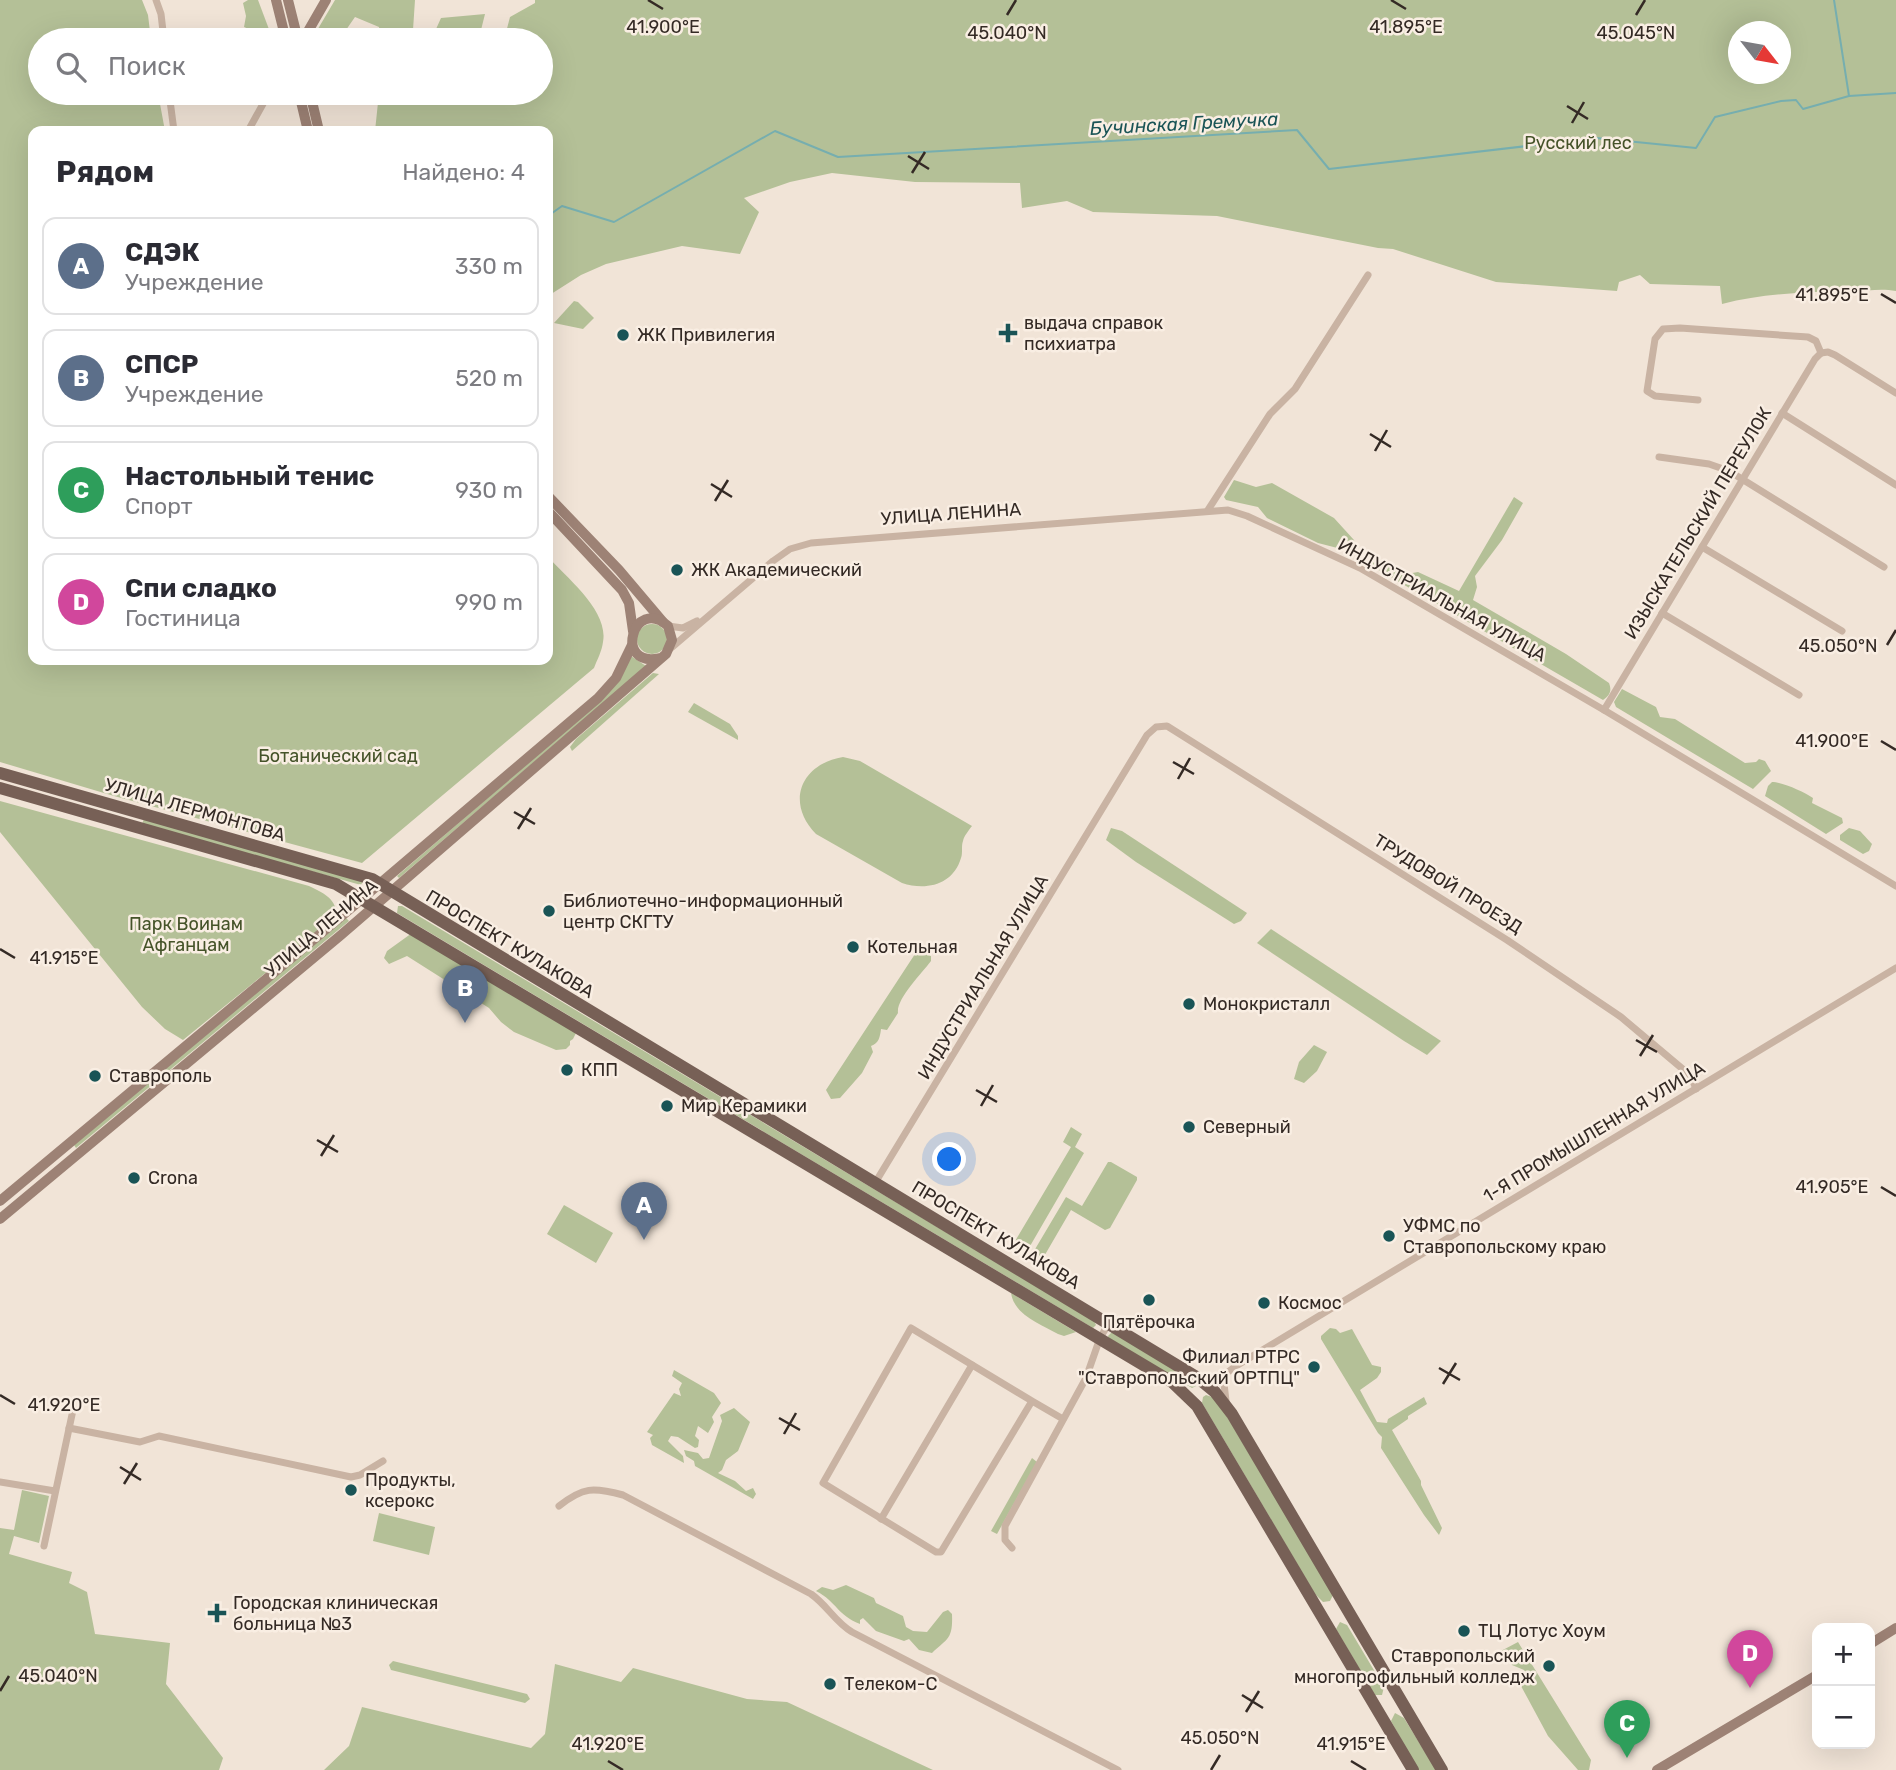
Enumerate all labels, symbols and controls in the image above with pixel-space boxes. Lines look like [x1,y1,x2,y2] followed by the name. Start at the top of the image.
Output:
[626,16,700,38] text: 41.900°E
[1369,16,1443,38] text: 41.895°E
[1728,21,1791,84] north arrow
[967,22,1047,44] text: 45.040°N
[1597,22,1675,44] text: 45.045°N
[28,28,553,105] search box
[52,48,90,86] icon: search
[108,51,186,82] text: Поиск
[1089,107,1279,140] water label: Бучинская Гремучка
[1524,132,1632,154] park label: Русский лес
[56,154,154,190] text: Рядом
[402,158,525,186] text: Найдено: 4
[125,237,200,268] text: СДЭК
[73,252,89,280] text: A
[455,252,523,280] text: 330 m
[125,268,264,296] text: Учреждение
[1795,284,1869,306] text: 41.895°E
[1024,312,1164,355] place label: выдача справок психиатра
[998,323,1018,343] marker: выдача справок психиатра
[637,324,775,346] place label: ЖК Привилегия
[615,327,631,343] marker: ЖК Привилегия
[125,349,198,380] text: СПСР
[73,364,89,392] text: B
[455,364,523,392] text: 520 m
[125,380,264,408] text: Учреждение
[1620,403,1776,643] street label: ИЗЫСКАТЕЛЬСКИЙ ПЕРЕУЛОК
[125,461,374,492] text: Настольный тенис
[73,476,89,504] text: C
[455,476,523,504] text: 930 m
[125,492,193,520] text: Спорт
[880,498,1022,530] street label: УЛИЦА ЛЕНИНА
[1334,533,1550,667] street label: ИНДУСТРИАЛЬНАЯ УЛИЦА
[691,559,862,581] place label: ЖК Академический
[669,562,685,578] marker: ЖК Академический
[125,573,277,604] text: Спи сладко
[73,588,89,616] text: D
[455,588,523,616] text: 990 m
[125,604,241,632] text: Гостиница
[1798,635,1878,657] text: 45.050°N
[1795,730,1869,752] text: 41.900°E
[258,745,418,767] park label: Ботанический сад
[102,774,288,846] street label: УЛИЦА ЛЕРМОНТОВА
[1370,829,1527,939] street label: ТРУДОВОЙ ПРОЕЗД
[913,871,1053,1083] street label: ИНДУСТРИАЛЬНАЯ УЛИЦА
[260,874,382,982] street label: УЛИЦА ЛЕНИНА
[422,885,598,1003] street label: ПРОСПЕКТ КУЛАКОВА
[563,890,843,933] place label: Библиотечно-информационный центр СКГТУ
[541,903,557,919] marker: Библиотечно-информационный центр СКГТУ
[129,913,243,956] park label: Парк Воинам Афганцам
[867,936,958,958] place label: Котельная
[845,939,861,955] marker: Котельная
[29,947,99,969] text: 41.915°E
[442,965,488,1023] pin: B
[1203,993,1330,1015] place label: Монокристалл
[1181,996,1197,1012] marker: Монокристалл
[1479,1057,1709,1207] street label: 1-Я ПРОМЫШЛЕННАЯ УЛИЦА
[581,1059,618,1081] place label: КПП
[559,1062,575,1078] marker: КПП
[109,1065,212,1087] place label: Ставрополь
[87,1068,103,1084] marker: Ставрополь
[681,1095,807,1117] place label: Мир Керамики
[659,1098,675,1114] marker: Мир Керамики
[1203,1116,1291,1138] place label: Северный
[1181,1119,1197,1135] marker: Северный
[932,1142,966,1176] your location
[148,1167,198,1189] place label: Crona
[126,1170,142,1186] marker: Crona
[908,1176,1084,1294] street label: ПРОСПЕКТ КУЛАКОВА
[1796,1176,1868,1198] text: 41.905°E
[621,1182,667,1240] pin: A
[1403,1215,1606,1258] place label: УФМС по Ставропольскому краю
[1381,1228,1397,1244] marker: УФМС по Ставропольскому краю
[1141,1292,1157,1308] marker: Пятёрочка
[1278,1292,1342,1314] place label: Космос
[1256,1295,1272,1311] marker: Космос
[1103,1311,1195,1333] place label: Пятёрочка
[1078,1346,1300,1389] place label: Филиал РТРС "Ставропольский ОРТПЦ"
[1306,1359,1322,1375] marker: Филиал РТРС "Ставропольский ОРТПЦ"
[28,1394,100,1416] text: 41.920°E
[365,1469,456,1512] place label: Продукты, ксерокс
[343,1482,359,1498] marker: Продукты, ксерокс
[233,1592,438,1635] place label: Городская клиническая больница №3
[207,1603,227,1623] marker: Городская клиническая больница №3
[1478,1620,1606,1642] place label: ТЦ Лотус Хоум
[1456,1623,1472,1639] marker: ТЦ Лотус Хоум
[1812,1623,1875,1749] map controls
[1812,1623,1875,1686] button: +
[1727,1630,1773,1688] pin: D
[1294,1645,1535,1688] place label: Ставропольский многопрофильный колледж
[1541,1658,1557,1674] marker: Ставропольский многопрофильный колледж
[18,1665,98,1687] text: 45.040°N
[844,1673,937,1695] place label: Телеком-С
[822,1676,838,1692] marker: Телеком-С
[1812,1686,1875,1749] button: −
[1604,1700,1650,1758] pin: C
[1180,1727,1260,1749] text: 45.050°N
[572,1733,644,1755] text: 41.920°E
[1316,1733,1386,1755] text: 41.915°E

